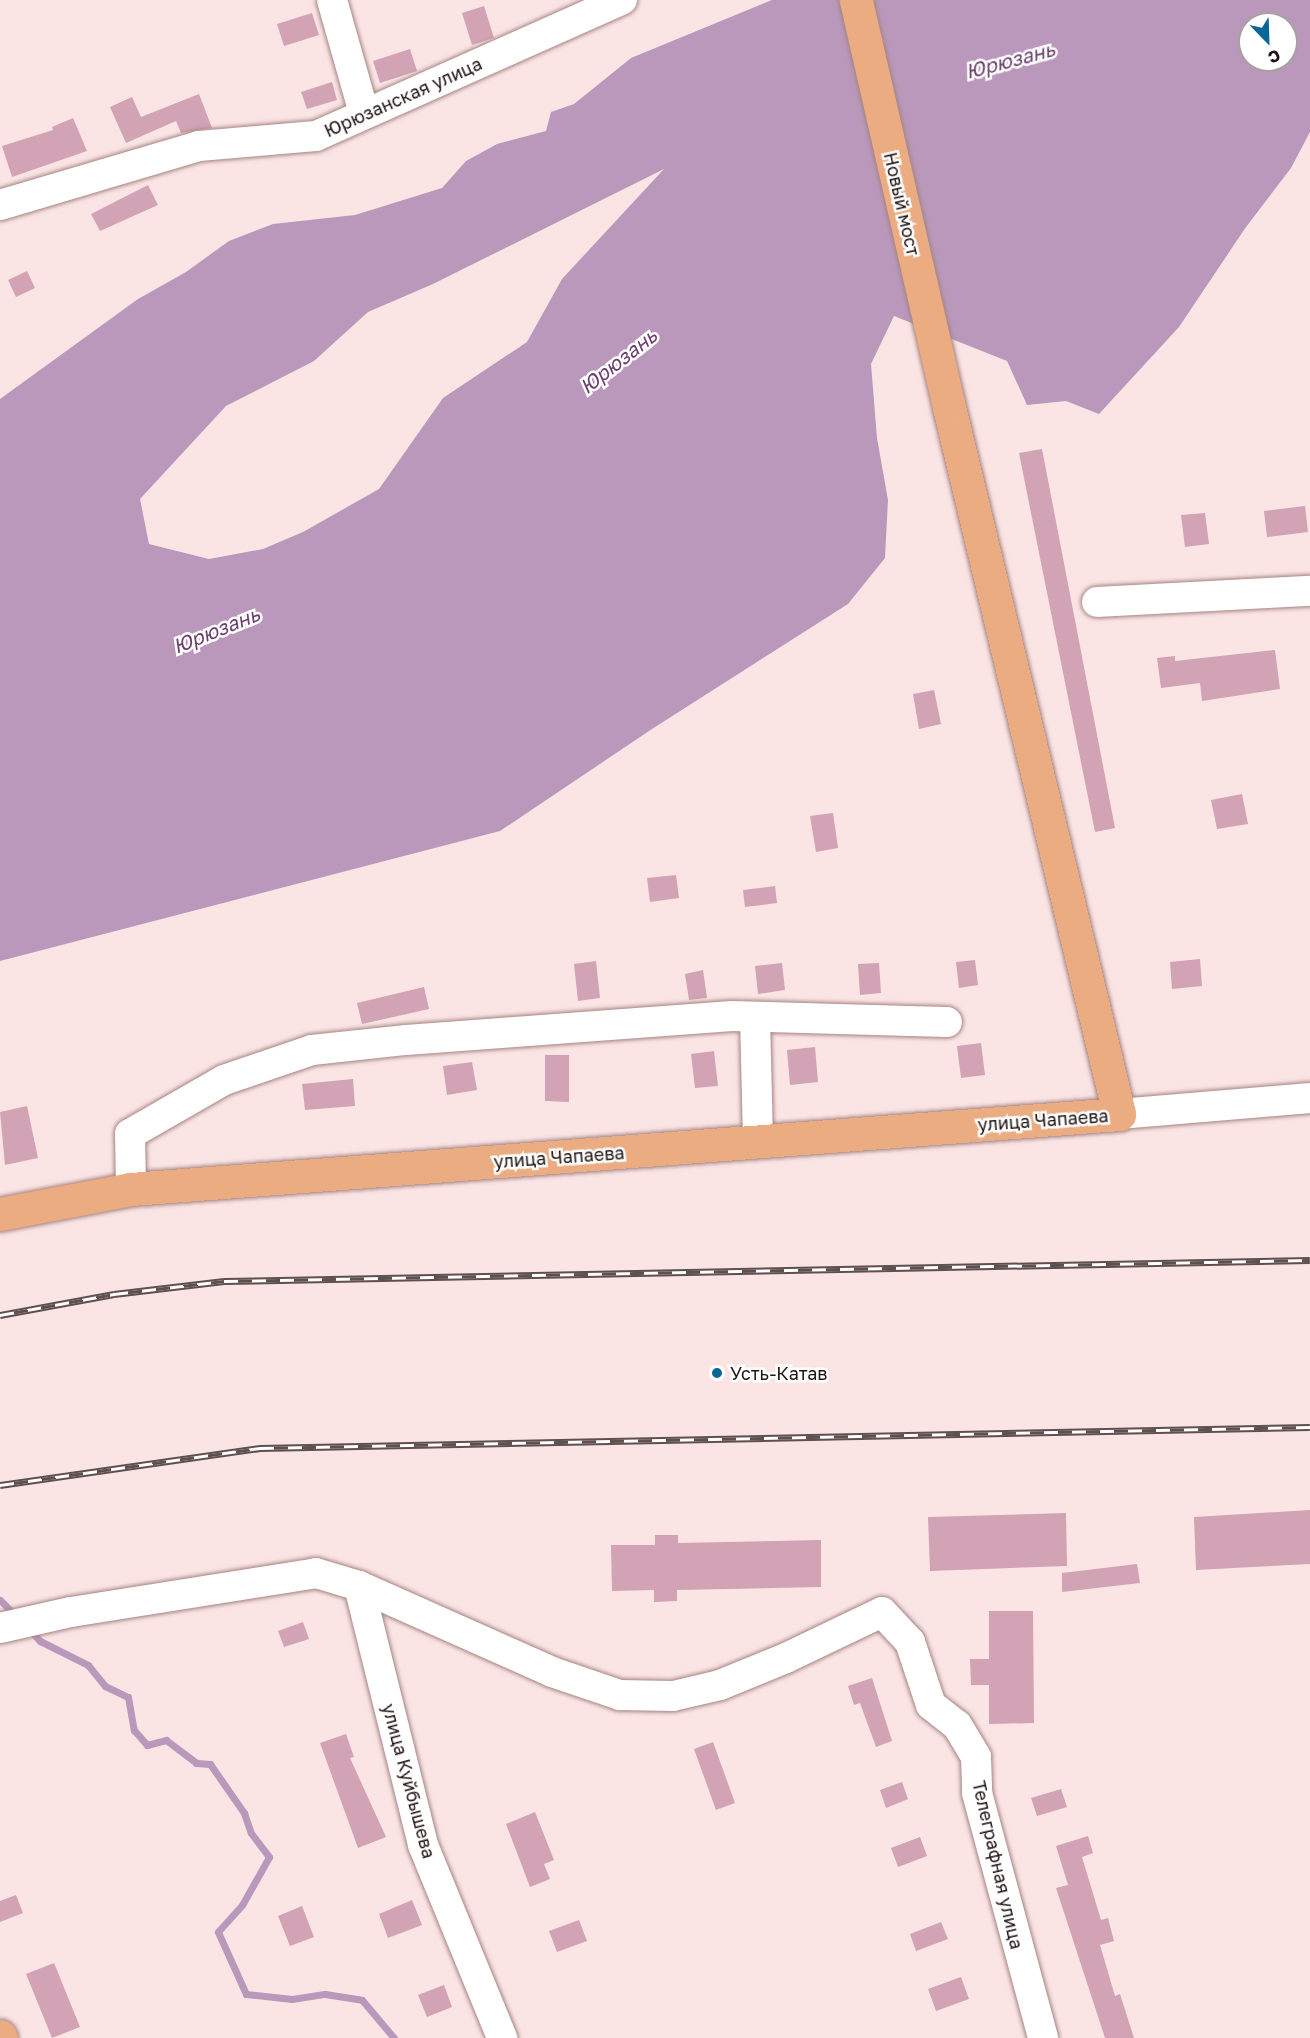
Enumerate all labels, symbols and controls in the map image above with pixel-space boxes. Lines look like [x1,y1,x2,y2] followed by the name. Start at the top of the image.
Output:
[1238,12,1298,72] north arrow
[963,37,1057,83] water label: Юрюзань
[1265,45,1283,68] text: С
[321,52,485,142] street label: Юрюзанская улица
[880,150,924,258] street label: Новый мост
[575,323,661,399] water label: Юрюзань
[169,602,263,658] water label: Юрюзань
[977,1105,1109,1135] street label: улица Чапаева
[493,1142,625,1172] street label: улица Чапаева
[730,1362,827,1384] place label: Усть-Катав
[708,1364,726,1382] marker: Усть-Катав
[378,1701,440,1861] street label: улица Куйбышева
[968,1779,1028,1951] street label: Телеграфная улица

